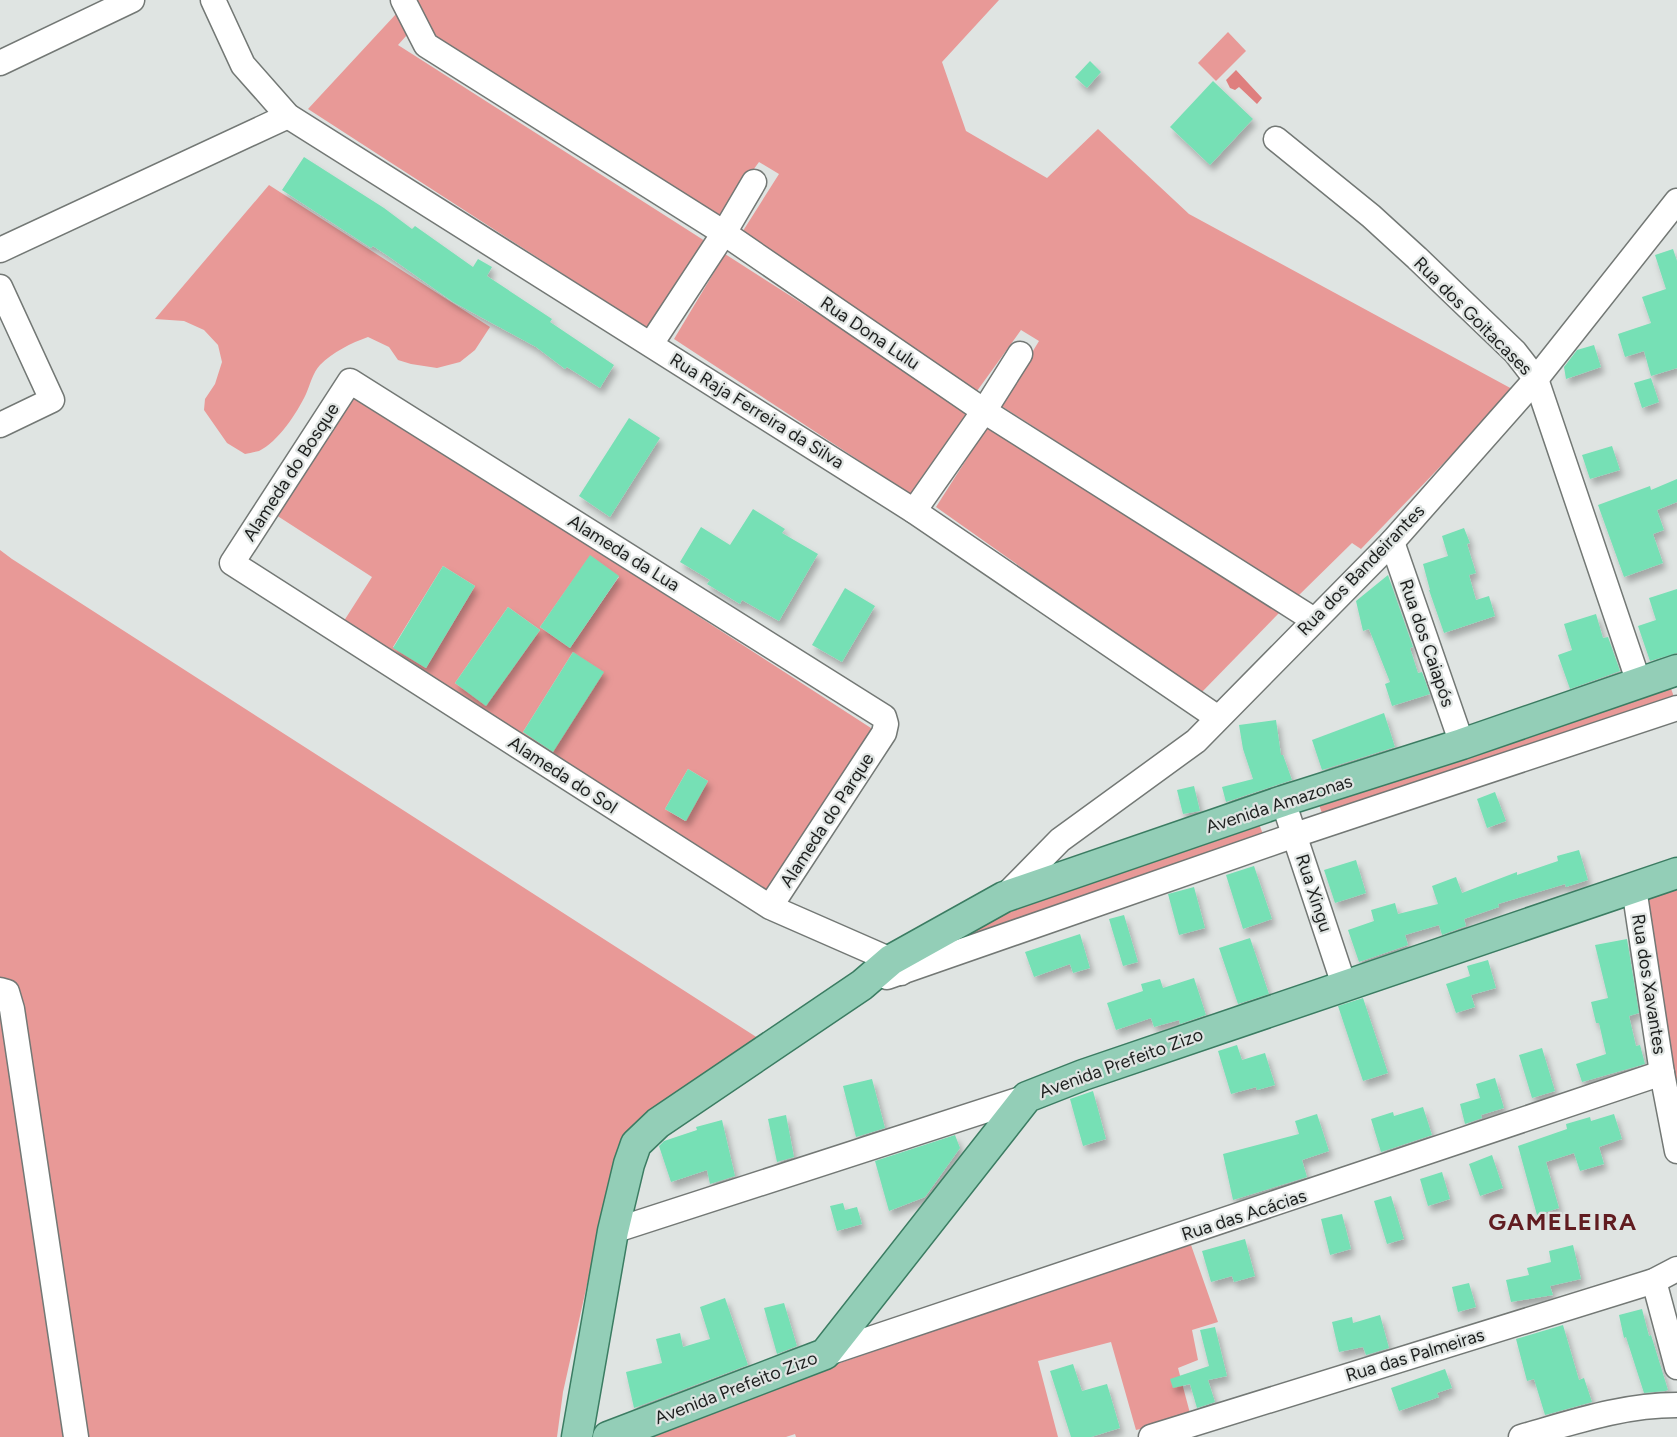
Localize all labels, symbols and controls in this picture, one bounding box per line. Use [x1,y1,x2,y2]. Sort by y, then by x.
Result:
street label: Rua dos Goitacases [1409,252,1537,380]
street label: Rua Dona Lulu [816,292,924,374]
street label: Rua Raja Ferreira da Silva [666,348,848,474]
street label: Alameda do Bosque [238,399,344,545]
street label: Rua dos Bandeirantes [1293,500,1429,640]
street label: Alameda da Lua [564,510,684,596]
street label: Rua dos Caiapós [1395,576,1459,710]
street label: Alameda do Sol [504,732,622,818]
street label: Alameda do Parque [775,749,879,891]
street label: Avenida Amazonas [1203,770,1355,838]
street label: Rua Xingu [1291,851,1337,935]
street label: Rua dos Xavantes [1627,912,1671,1056]
street label: Avenida Prefeito Zizo [1036,1023,1206,1103]
street label: Rua das Acácias [1179,1184,1309,1246]
district label: GAMELEIRA [1488,1207,1638,1236]
street label: Rua das Palmeiras [1343,1323,1487,1387]
street label: Avenida Prefeito Zizo [651,1347,821,1429]

